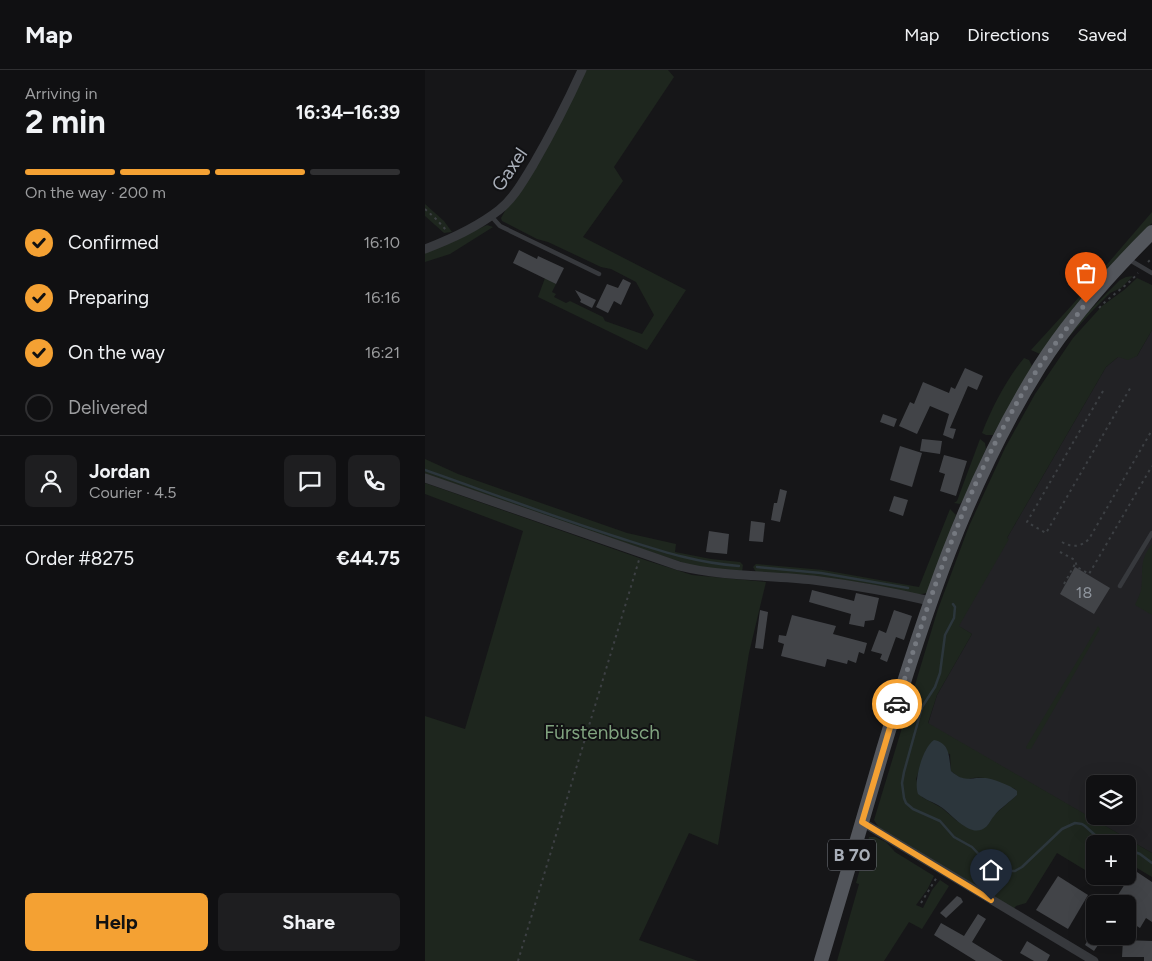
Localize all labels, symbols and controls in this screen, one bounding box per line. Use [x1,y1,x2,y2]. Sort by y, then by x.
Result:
text: Map [25,20,73,49]
text: Map [904,24,939,46]
text: Directions [967,24,1049,46]
text: Saved [1077,24,1127,46]
text: Arriving in [25,84,97,103]
text: 16:34–16:39 [296,101,400,124]
text: 2 min [25,103,106,141]
street label: Gaxel [487,143,532,195]
text: On the way · 200 m [25,183,166,202]
icon: check [25,229,53,257]
text: Confirmed [68,231,159,254]
text: 16:10 [363,233,400,252]
pin [1065,252,1107,303]
icon: bag [1072,259,1100,287]
icon: check [25,284,53,312]
text: Preparing [68,286,149,309]
text: 16:16 [365,288,400,307]
icon: check [25,339,53,367]
text: On the way [68,341,165,364]
text: 16:21 [365,343,400,362]
text: Delivered [68,396,148,419]
button: person [25,455,77,507]
button: chat [284,455,336,507]
button: phone [348,455,400,507]
text: Jordan [89,460,150,483]
text: Courier · 4.5 [89,483,176,502]
text: Order #8275 [25,547,134,570]
text: €44.75 [336,547,400,570]
house number: 18 [1076,583,1092,602]
courier [872,679,922,729]
icon: car [883,690,911,718]
park label: Fürstenbusch [544,721,660,744]
map controls [1086,775,1136,945]
button: layers [1086,775,1136,825]
button: + [1086,835,1136,885]
road number: B 70 [828,840,876,870]
pin [970,849,1012,900]
icon: home [977,856,1005,884]
button: Help [25,893,208,951]
button: Share [218,893,400,951]
button: − [1086,895,1136,945]

